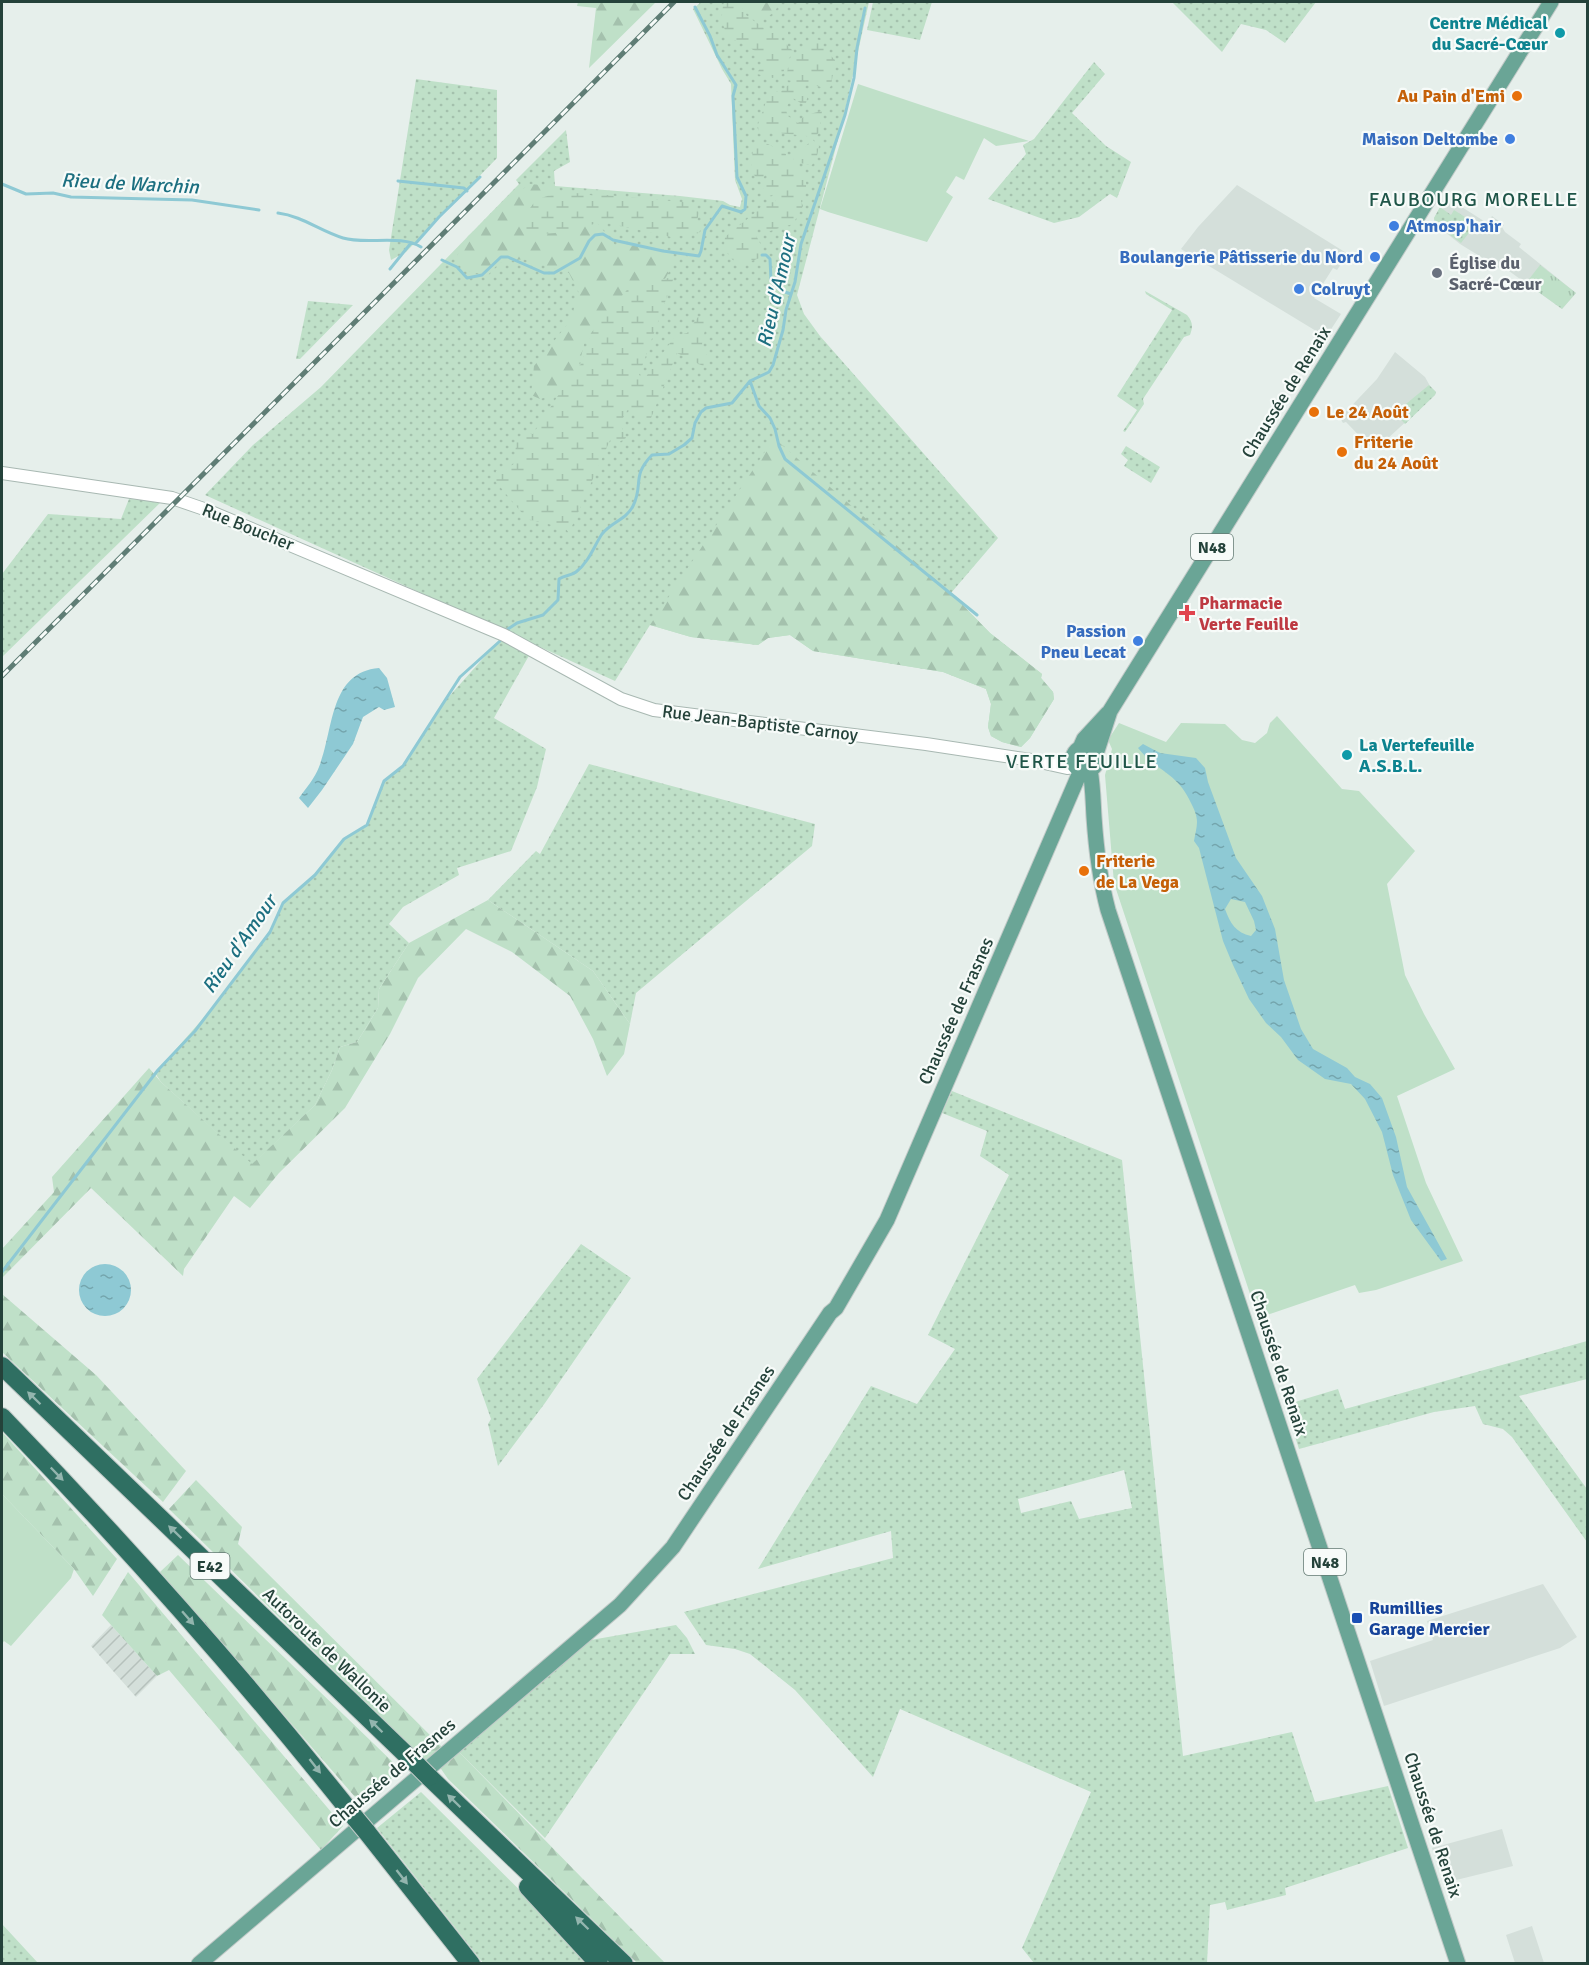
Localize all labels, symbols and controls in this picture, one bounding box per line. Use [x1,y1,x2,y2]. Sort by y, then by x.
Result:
place label: Centre Médical du Sacré-Cœur [1429,12,1549,55]
marker: Centre Médical du Sacré-Cœur [1553,26,1567,40]
place label: Au Pain d'Emi [1397,85,1505,107]
marker: Au Pain d'Emi [1510,89,1524,103]
place label: Maison Deltombe [1362,128,1498,150]
marker: Maison Deltombe [1503,132,1517,146]
water label: Rieu de Warchin [60,167,201,200]
district label: FAUBOURG MORELLE [1369,187,1579,212]
place label: Atmosp'hair [1406,215,1502,237]
marker: Atmosp'hair [1387,219,1401,233]
water label: Rieu d'Amour [751,230,802,350]
place label: Boulangerie Pâtisserie du Nord [1119,246,1363,268]
marker: Boulangerie Pâtisserie du Nord [1368,250,1382,264]
place label: Église du Sacré-Cœur [1449,252,1543,295]
marker: Église du Sacré-Cœur [1430,266,1444,280]
place label: Colruyt [1311,278,1370,300]
marker: Colruyt [1292,282,1306,296]
street label: Chaussée de Renaix [1237,321,1336,462]
place label: Le 24 Août [1326,401,1409,423]
marker: Le 24 Août [1307,405,1321,419]
place label: Friterie du 24 Août [1354,431,1438,474]
marker: Friterie du 24 Août [1335,445,1349,459]
street label: Rue Boucher [199,499,298,556]
road number: N48 [1191,534,1233,560]
place label: Pharmacie Verte Feuille [1199,592,1298,635]
marker: Pharmacie Verte Feuille [1180,606,1194,620]
place label: Passion Pneu Lecat [1040,620,1126,663]
marker: Passion Pneu Lecat [1131,634,1145,648]
street label: Rue Jean-Baptiste Carnoy [661,700,860,746]
place label: La Vertefeuille A.S.B.L. [1359,734,1474,777]
marker: La Vertefeuille A.S.B.L. [1340,748,1354,762]
district label: VERTE FEUILLE [1006,749,1158,774]
place label: Friterie de La Vega [1096,850,1179,893]
marker: Friterie de La Vega [1077,864,1091,878]
water label: Rieu d'Amour [196,888,284,998]
street label: Chaussée de Frasnes [914,934,998,1088]
street label: Chaussée de Renaix [1245,1288,1313,1439]
street label: Chaussée de Frasnes [672,1361,780,1505]
one-way arrow [28,1391,42,1405]
one-way arrow [49,1467,63,1481]
one-way arrow [169,1526,183,1540]
road number: N48 [1304,1549,1346,1575]
road number: E42 [190,1553,230,1579]
street label: Autoroute de Wallonie [258,1583,396,1717]
place label: Rumillies Garage Mercier [1369,1597,1491,1640]
one-way arrow [181,1610,194,1625]
marker: Rumillies Garage Mercier [1350,1611,1364,1625]
street label: Chaussée de Frasnes [324,1713,460,1833]
one-way arrow [369,1720,384,1733]
street label: Chaussée de Renaix [1399,1750,1467,1901]
one-way arrow [308,1759,320,1774]
one-way arrow [448,1794,462,1808]
one-way arrow [396,1869,408,1884]
one-way arrow [575,1916,590,1930]

